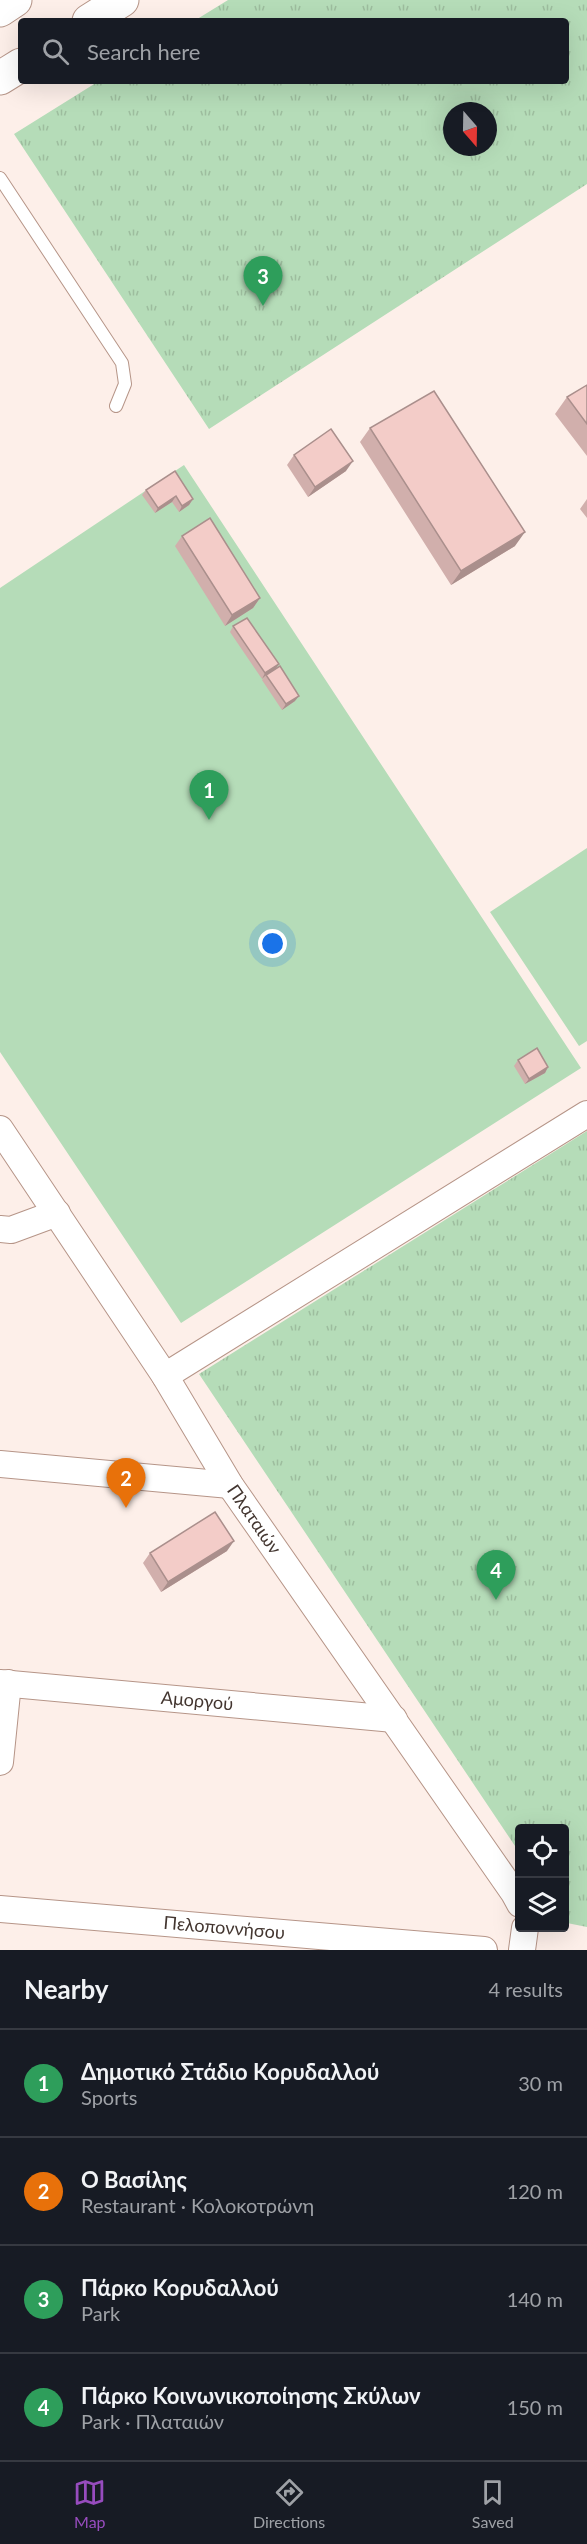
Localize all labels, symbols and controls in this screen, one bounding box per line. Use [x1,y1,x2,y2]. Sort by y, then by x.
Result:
search box [18,18,569,84]
icon: search [39,35,72,68]
text: Search here [87,38,200,65]
north arrow [443,102,497,156]
pin: 3 [244,256,282,306]
pin: 1 [190,770,228,820]
your location [258,929,287,958]
pin: 2 [106,1458,146,1508]
street label: Πλαταιών [223,1480,287,1558]
pin: 4 [476,1550,516,1600]
street label: Αμοργού [160,1686,234,1714]
map controls [515,1824,569,1932]
button: locate [515,1824,569,1878]
button: layers [515,1878,569,1932]
street label: Πελοποννήσου [163,1911,286,1943]
text: Nearby [24,1973,109,2005]
text: 4 results [488,1977,563,2001]
text: Δημοτικό Στάδιο Κορυδαλλού [81,2058,379,2085]
text: 1 [38,2071,49,2095]
text: 30 m [518,2071,563,2095]
text: Sports [81,2085,137,2109]
text: Ο Βασίλης [81,2166,187,2193]
text: 2 [38,2179,49,2203]
text: 120 m [507,2179,563,2203]
text: Restaurant · Κολοκοτρώνη [81,2193,314,2217]
text: Πάρκο Κορυδαλλού [81,2274,279,2301]
text: 3 [38,2287,49,2311]
text: 140 m [507,2287,563,2311]
text: Park [81,2301,120,2325]
text: Πάρκο Κοινωνικοποίησης Σκύλων [81,2382,421,2409]
text: 4 [38,2395,49,2419]
text: 150 m [507,2395,563,2419]
text: Park · Πλαταιών [81,2409,224,2433]
tab: Map [73,2476,106,2531]
tab: Directions [253,2476,325,2531]
tab: Saved [472,2476,514,2531]

